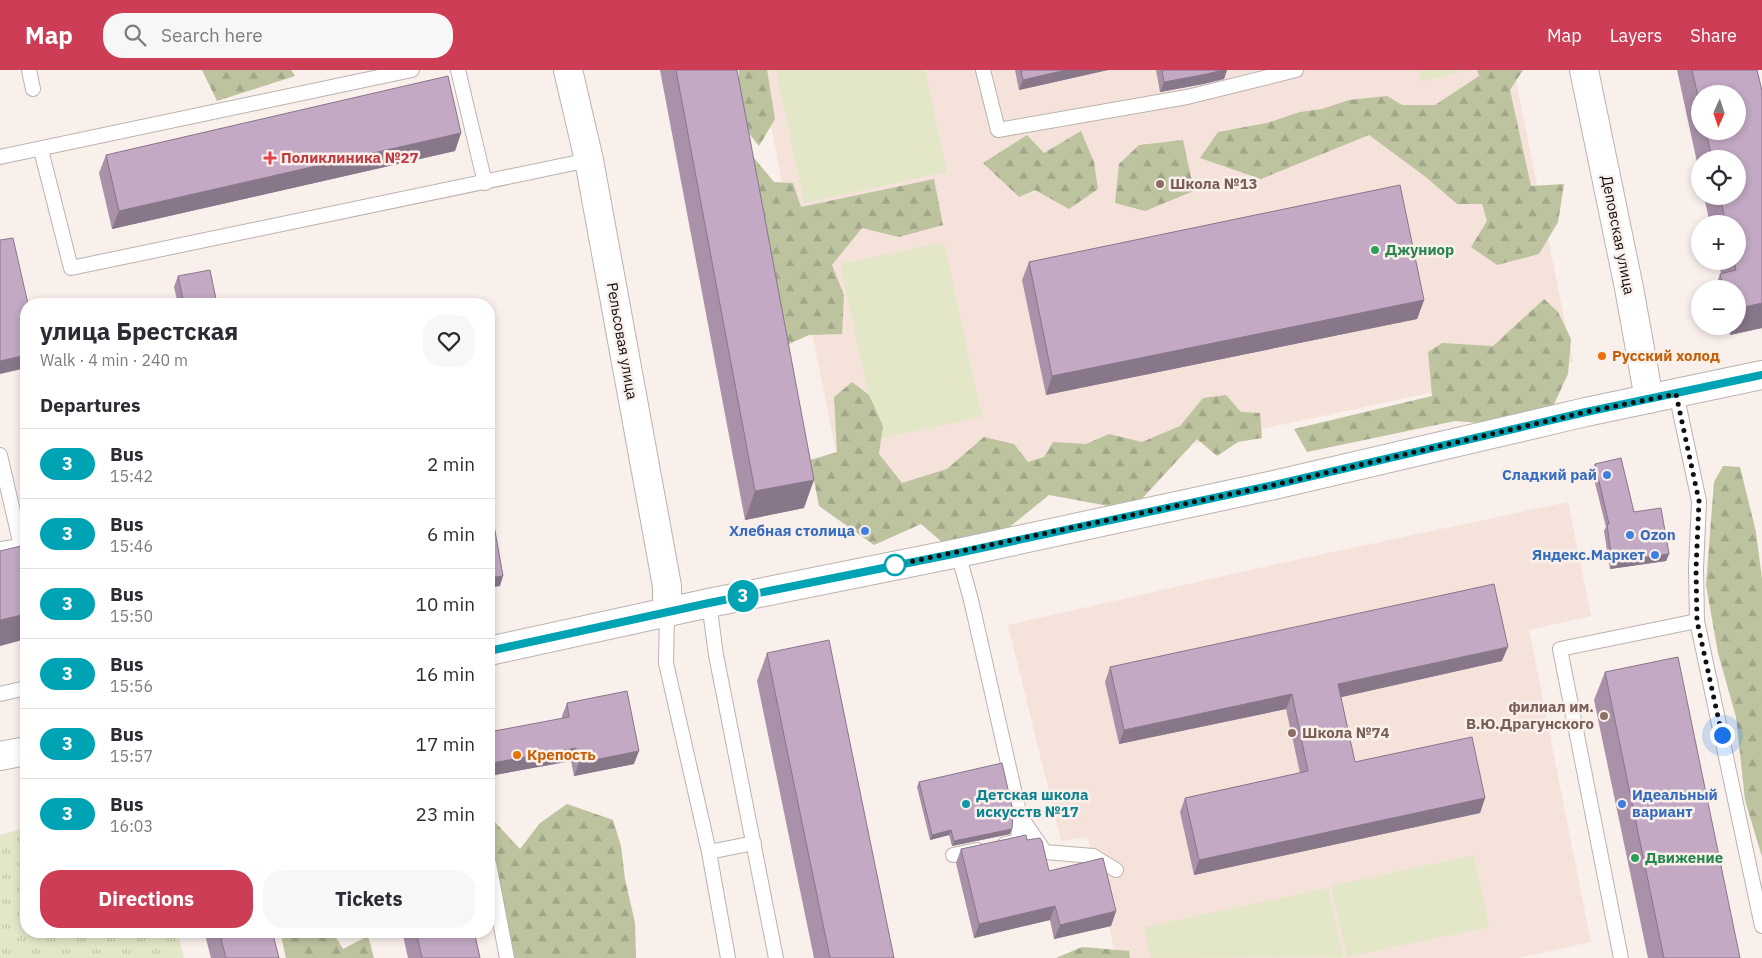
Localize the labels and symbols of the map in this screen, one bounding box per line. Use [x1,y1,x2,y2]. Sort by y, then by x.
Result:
north arrow [1691,85,1746,140]
place label: Поликлиника №27 [281,148,419,167]
marker: Поликлиника №27 [263,151,277,165]
place label: Школа №13 [1170,174,1258,193]
street label: Деповская улица [1598,174,1639,296]
marker: Школа №13 [1154,178,1166,190]
place label: Джуниор [1385,240,1454,259]
marker: Джуниор [1369,244,1381,256]
street label: Рельсовая улица [603,281,642,401]
place label: Русский холод [1612,346,1720,365]
marker: Русский холод [1596,350,1608,362]
place label: Сладкий рай [1502,465,1597,484]
marker: Сладкий рай [1601,469,1613,481]
place label: Хлебная столица [729,521,855,540]
marker: Хлебная столица [859,525,871,537]
place label: Ozon [1640,525,1676,544]
marker: Ozon [1624,529,1636,541]
place label: Яндекс.Маркет [1532,545,1646,564]
marker: Яндекс.Маркет [1649,549,1661,561]
unlabelled marker [884,554,906,576]
line badge: 3 [727,580,759,612]
place label: филиал им. В.Ю.Драгунского [1466,697,1594,733]
marker: филиал им. В.Ю.Драгунского [1598,710,1610,722]
place label: Школа №74 [1302,723,1390,742]
your location [1710,723,1735,748]
marker: Школа №74 [1286,727,1298,739]
place label: Крепость [527,745,596,764]
marker: Крепость [511,749,523,761]
place label: Детская школа искусств №17 [976,785,1089,821]
place label: Идеальный вариант [1632,785,1718,821]
marker: Детская школа искусств №17 [960,798,972,810]
marker: Идеальный вариант [1616,798,1628,810]
place label: Движение [1645,848,1723,867]
marker: Движение [1629,852,1641,864]

